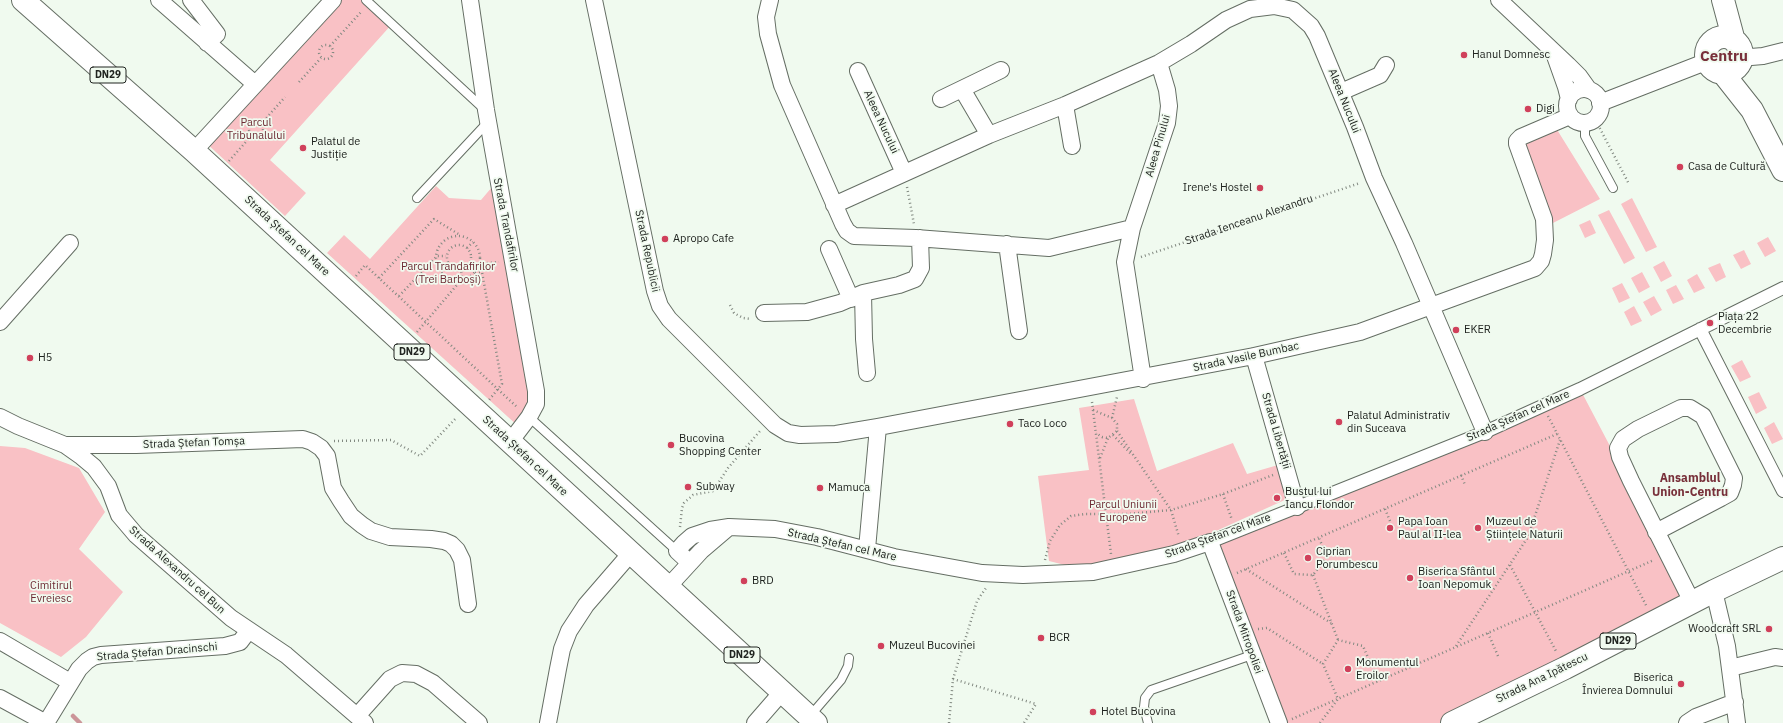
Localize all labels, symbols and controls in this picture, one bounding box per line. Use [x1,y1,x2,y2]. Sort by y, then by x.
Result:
place label: Hanul Domnesc [1472,48,1550,62]
district label: Centru [1700,48,1748,66]
marker: Hanul Domnesc [1459,50,1469,60]
road number: DN29 [90,67,126,83]
street label: Aleea Nucului [1325,67,1363,135]
street label: Aleea Nucului [861,88,901,156]
place label: Digi [1536,102,1555,116]
marker: Digi [1523,104,1533,114]
street label: Aleea Pinului [1143,113,1173,179]
park label: Parcul Tribunalului [227,116,285,142]
place label: Palatul de Justiție [311,135,360,161]
marker: Palatul de Justiție [298,143,308,153]
place label: Casa de Cultură [1688,160,1766,174]
marker: Casa de Cultură [1675,162,1685,172]
street label: Strada Trandafirilor [490,177,522,273]
place label: Irene's Hostel [1183,181,1252,195]
marker: Irene's Hostel [1255,183,1265,193]
street label: Strada Ienceanu Alexandru [1183,192,1315,248]
street label: Strada Ștefan cel Mare [242,193,332,279]
street label: Strada Republicii [632,209,662,293]
place label: Apropo Cafe [673,232,734,246]
marker: Apropo Cafe [660,234,670,244]
park label: Parcul Trandafirilor (Trei Barboși) [401,260,495,286]
place label: Piața 22 Decembrie [1718,310,1772,336]
marker: Piața 22 Decembrie [1705,318,1715,328]
place label: EKER [1464,323,1491,337]
marker: EKER [1451,325,1461,335]
street label: Strada Vasile Bumbac [1192,339,1300,375]
road number: DN29 [394,344,430,360]
place label: H5 [38,351,52,365]
marker: H5 [25,353,35,363]
street label: Strada Ștefan cel Mare [1464,387,1572,445]
street label: Strada Libertății [1259,391,1293,471]
place label: Palatul Administrativ din Suceava [1347,409,1450,435]
street label: Strada Ștefan cel Mare [480,413,570,499]
place label: Taco Loco [1018,417,1067,431]
marker: Palatul Administrativ din Suceava [1334,417,1344,427]
marker: Taco Loco [1005,419,1015,429]
place label: Bucovina Shopping Center [679,432,761,458]
street label: Strada Ștefan Tomșa [143,435,245,451]
marker: Bucovina Shopping Center [666,440,676,450]
district label: Ansamblul Union-Centru [1652,472,1728,500]
place label: Subway [696,480,735,494]
place label: Mamuca [828,481,870,495]
marker: Subway [683,482,693,492]
marker: Mamuca [815,483,825,493]
place label: Bustul lui Iancu Flondor [1285,485,1354,511]
marker: Bustul lui Iancu Flondor [1272,493,1282,503]
park label: Parcul Uniunii Europene [1089,498,1157,524]
street label: Strada Ștefan cel Mare [1163,511,1273,561]
place label: Papa Ioan Paul al II-lea [1398,515,1461,541]
place label: Muzeul de Științele Naturii [1486,515,1563,541]
street label: Strada Alexandru cel Bun [126,523,228,617]
marker: Papa Ioan Paul al II-lea [1385,523,1395,533]
marker: Muzeul de Științele Naturii [1473,523,1483,533]
street label: Strada Ștefan cel Mare [786,526,898,564]
place label: Ciprian Porumbescu [1316,545,1378,571]
marker: Ciprian Porumbescu [1303,553,1313,563]
place label: Biserica Sfântul Ioan Nepomuk [1418,565,1495,591]
marker: Biserica Sfântul Ioan Nepomuk [1405,573,1415,583]
place label: BRD [752,574,774,588]
marker: BRD [739,576,749,586]
park label: Cimitirul Evreiesc [30,579,72,605]
street label: Strada Mitropoliei [1223,589,1265,675]
place label: Woodcraft SRL [1688,622,1761,636]
marker: Woodcraft SRL [1764,624,1774,634]
place label: BCR [1049,631,1070,645]
marker: BCR [1036,633,1046,643]
road number: DN29 [1600,633,1636,649]
place label: Muzeul Bucovinei [889,639,975,653]
street label: Strada Ștefan Dracinschi [96,640,218,664]
marker: Muzeul Bucovinei [876,641,886,651]
road number: DN29 [724,647,760,663]
street label: Strada Ana Ipătescu [1494,650,1590,706]
place label: Monumentul Eroilor [1356,656,1419,682]
marker: Monumentul Eroilor [1343,664,1353,674]
place label: Biserica Învierea Domnului [1582,671,1673,697]
marker: Biserica Învierea Domnului [1676,679,1686,689]
place label: Hotel Bucovina [1101,705,1176,719]
marker: Hotel Bucovina [1088,707,1098,717]

